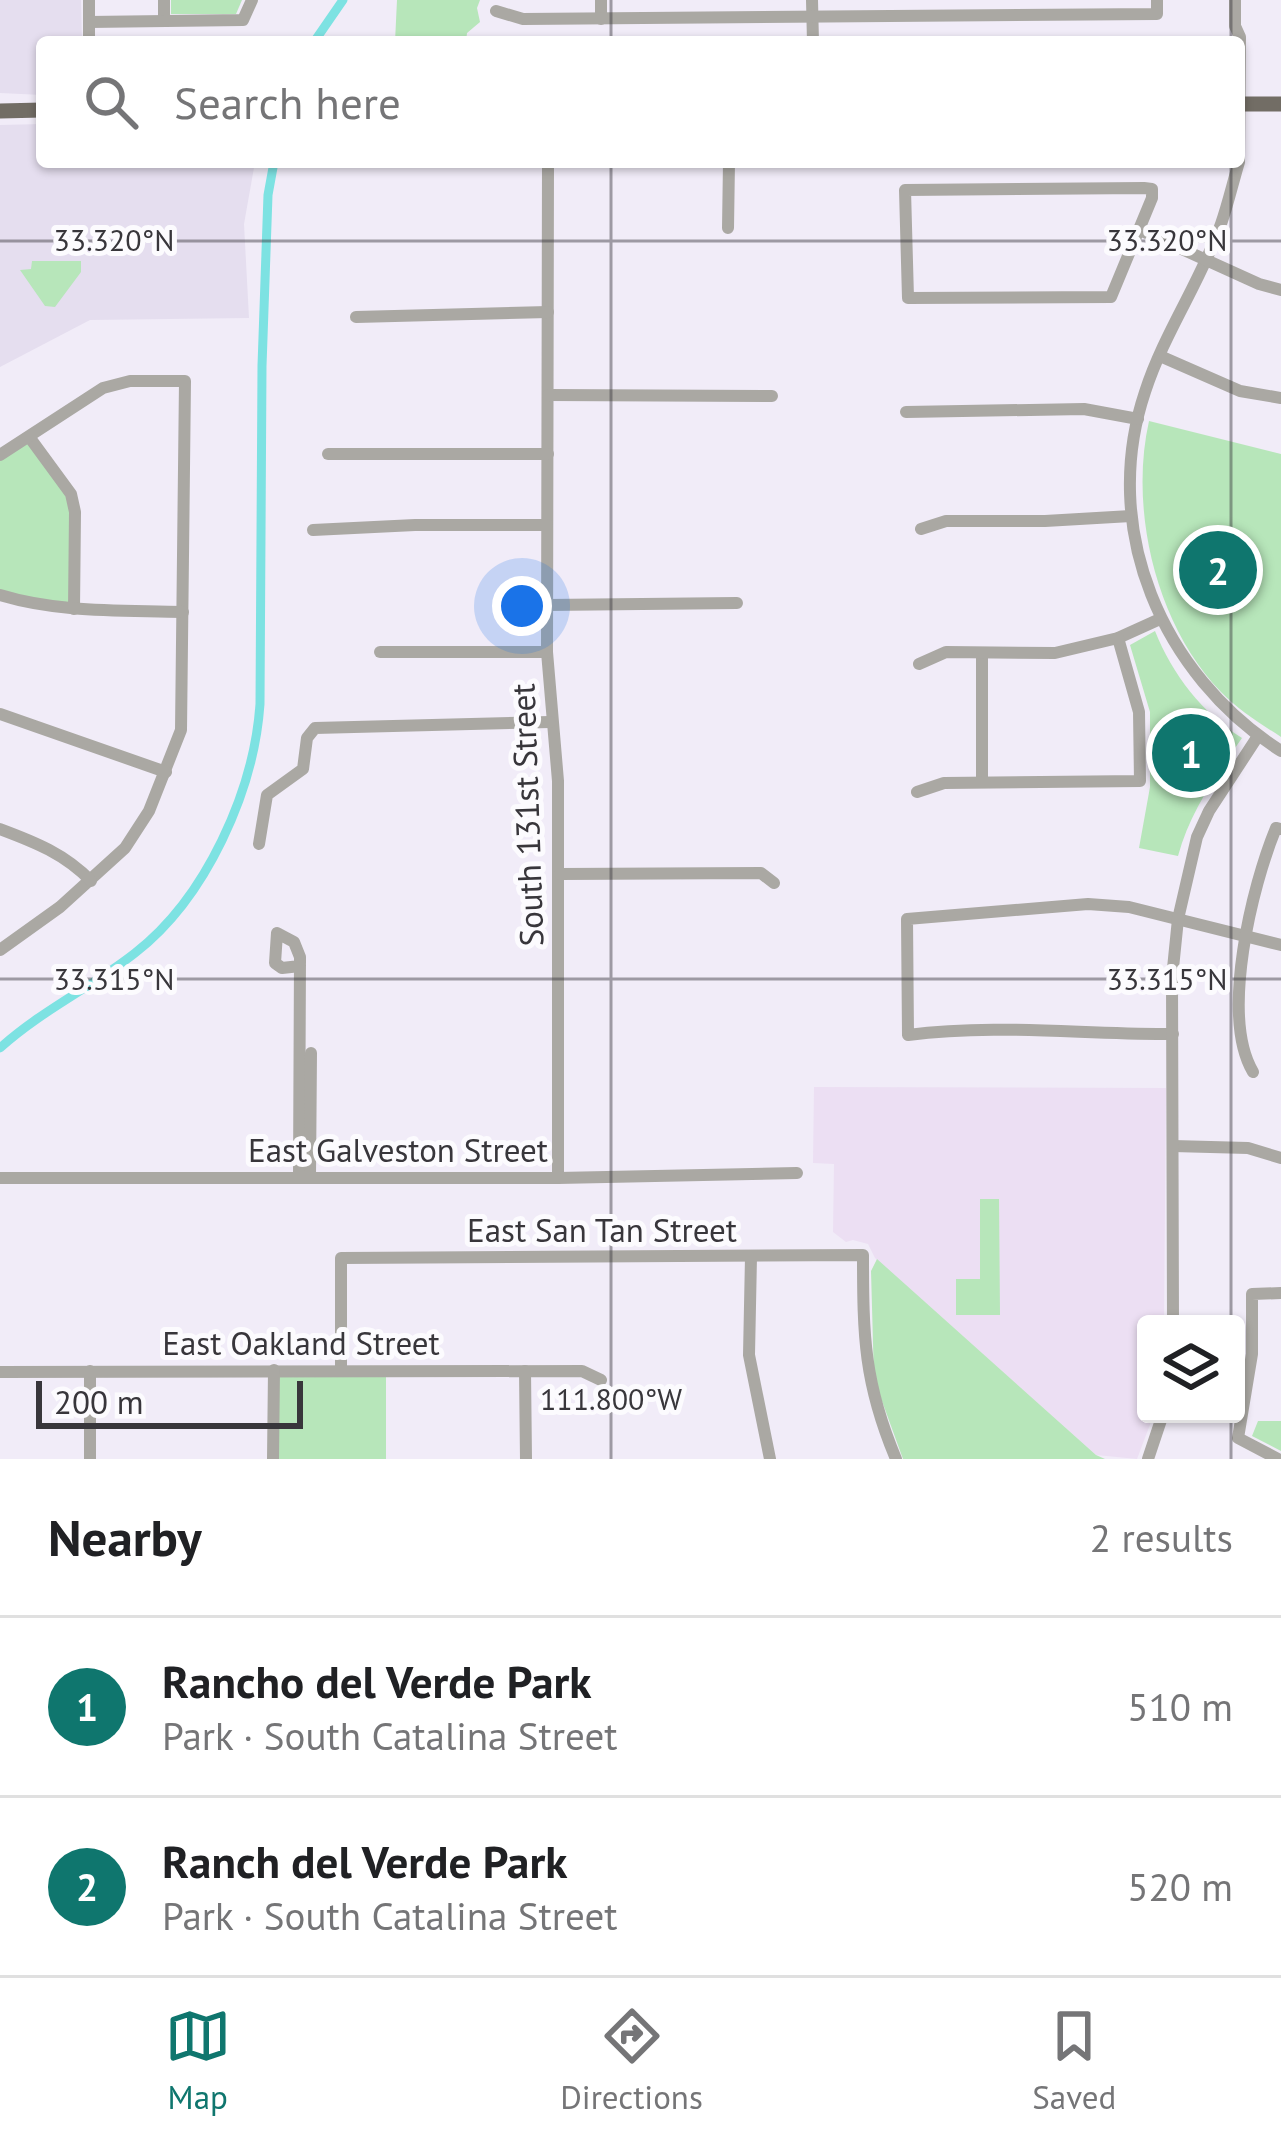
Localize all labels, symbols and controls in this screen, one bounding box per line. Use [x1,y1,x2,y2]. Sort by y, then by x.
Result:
search box [36,36,1245,168]
icon: search [78,69,144,135]
text: Search here [174,73,401,131]
text: 33.320°N [53,220,175,259]
text: 33.320°N [1106,220,1228,259]
pin: 2 [1179,525,1257,615]
your location [492,576,552,636]
street label: South 131st Street [500,683,553,947]
pin: 1 [1152,708,1230,798]
text: 33.315°N [53,959,175,998]
text: 33.315°N [1106,959,1228,998]
street label: East Galveston Street [248,1128,548,1171]
street label: East San Tan Street [467,1208,737,1251]
map controls [1137,1315,1245,1423]
button: layers [1137,1315,1245,1423]
street label: East Oakland Street [162,1321,440,1364]
scale bar [36,1375,303,1428]
text: 111.800°W [540,1379,682,1418]
text: 200 m [54,1380,144,1423]
text: Nearby [48,1504,202,1570]
text: 2 results [1090,1512,1233,1563]
text: Rancho del Verde Park [162,1652,591,1710]
text: 1 [76,1681,98,1732]
text: 510 m [1127,1681,1233,1732]
text: Park · South Catalina Street [162,1710,617,1761]
text: Ranch del Verde Park [162,1832,567,1890]
text: 2 [76,1861,98,1912]
text: 520 m [1127,1861,1233,1912]
text: Park · South Catalina Street [162,1890,617,1941]
tab: Map [165,2003,231,2118]
tab: Directions [560,2003,703,2118]
tab: Saved [1032,2003,1116,2118]

